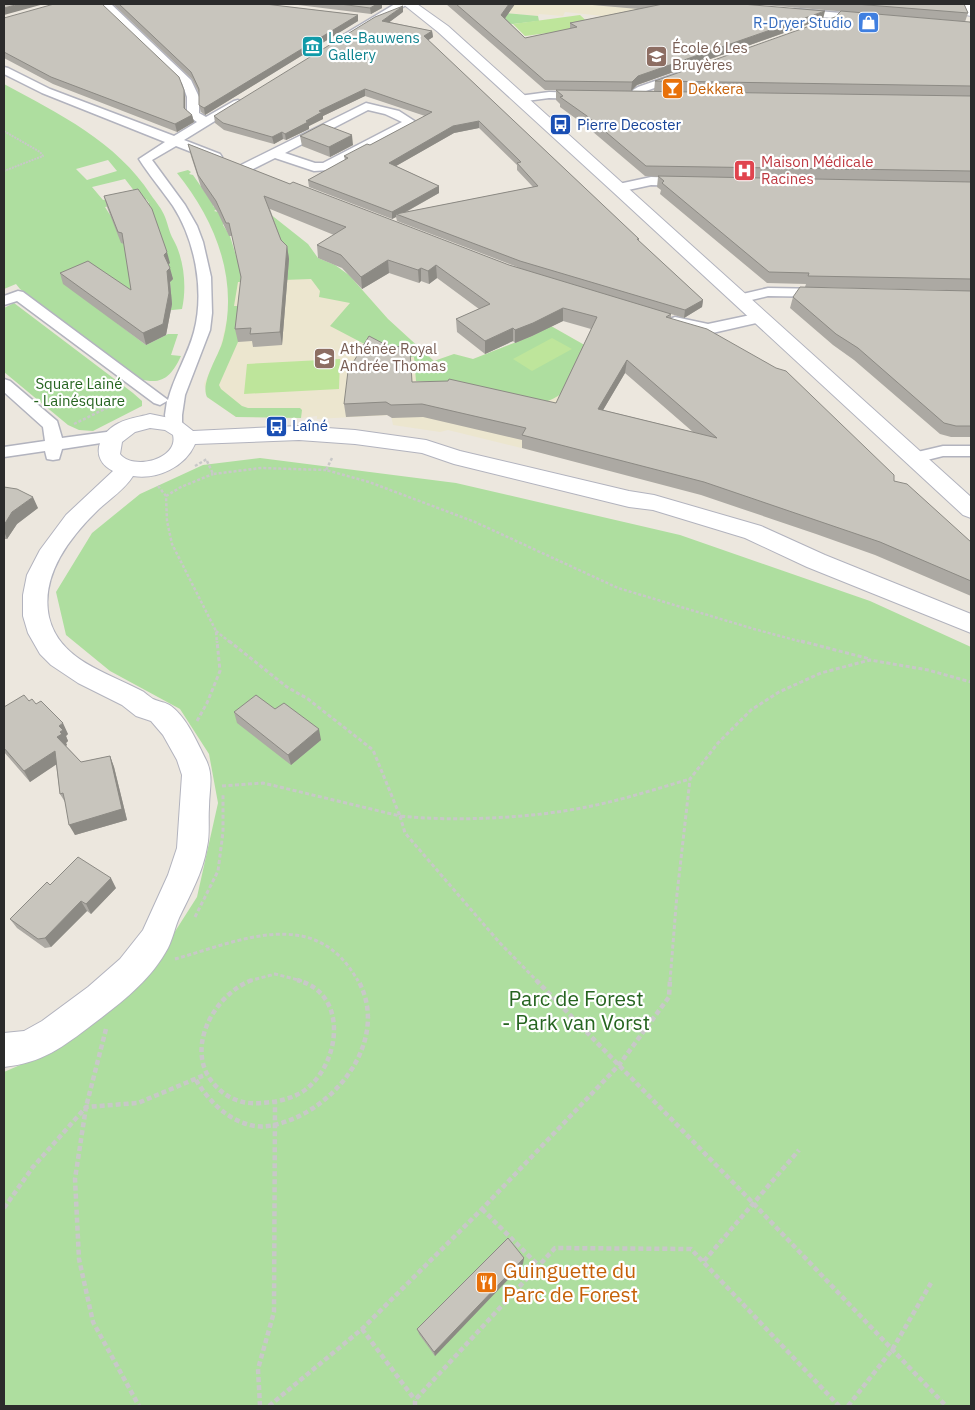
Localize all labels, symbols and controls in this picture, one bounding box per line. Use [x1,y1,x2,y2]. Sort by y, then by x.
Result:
shop icon: R-Dryer Studio [856,11,880,35]
place label: R-Dryer Studio [753,13,852,32]
place label: Lee-Bauwens Gallery [328,28,420,64]
museum icon: Lee-Bauwens Gallery [300,35,324,59]
place label: École 6 Les Bruyères [672,38,748,74]
school or university icon: École 6 Les Bruyères [644,45,668,69]
bar icon: Dekkera [660,77,684,101]
place label: Dekkera [688,79,744,98]
bus stop icon: Pierre Decoster [549,113,573,137]
place label: Pierre Decoster [577,115,682,134]
place label: Maison Médicale Racines [761,152,873,188]
hospital icon: Maison Médicale Racines [733,159,757,183]
place label: Athénée Royal Andrée Thomas [340,339,446,375]
school or university icon: Athénée Royal Andrée Thomas [312,346,336,370]
park label: Square Lainé - Lainésquare [33,374,125,410]
bus stop icon: Laîné [264,414,288,438]
place label: Laîné [292,416,328,435]
park label: Parc de Forest - Park van Vorst [502,984,650,1036]
place label: Guinguette du Parc de Forest [503,1256,638,1308]
restaurant icon: Guinguette du Parc de Forest [475,1271,499,1295]

